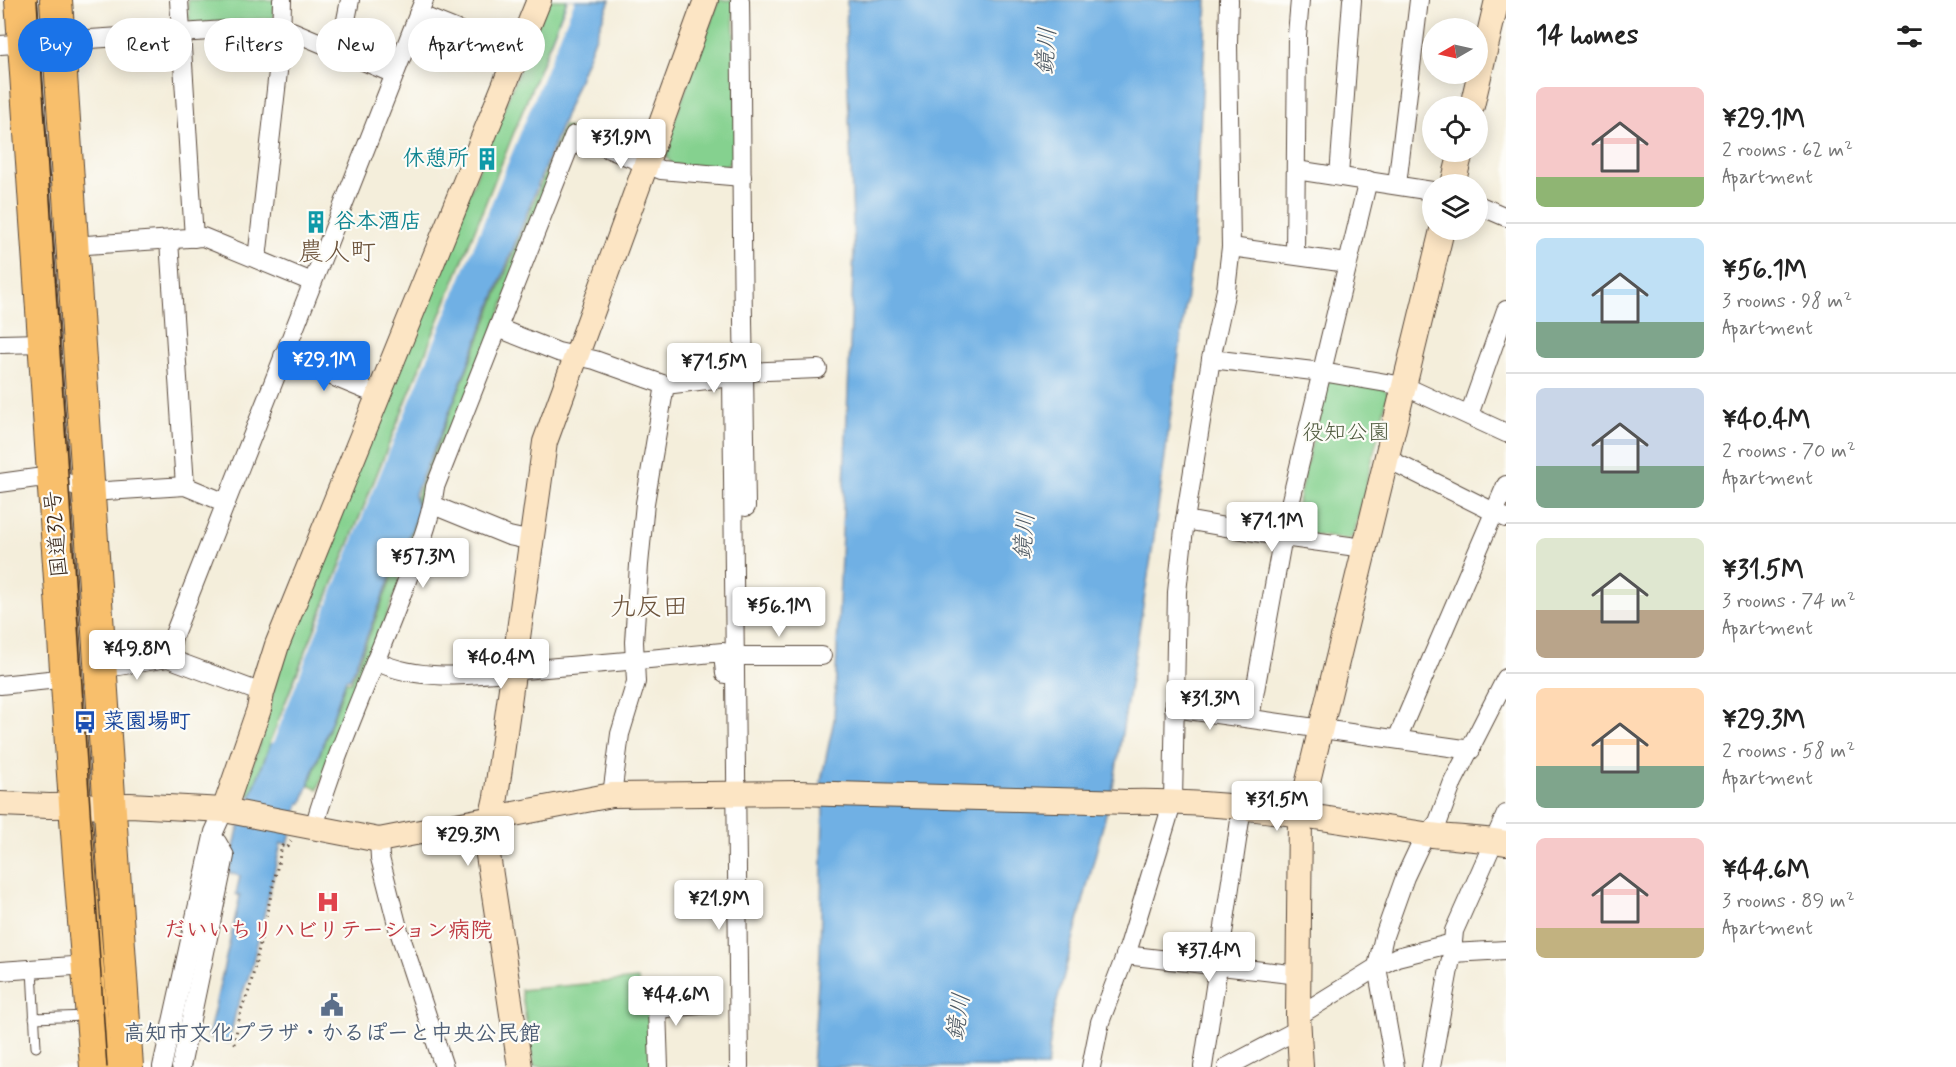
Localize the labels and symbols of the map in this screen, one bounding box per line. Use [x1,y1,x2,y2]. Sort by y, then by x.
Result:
north arrow [1422,18,1488,84]
water label: 鏡川 [1030,26,1064,76]
pin: ¥31.9M [572,119,670,170]
place label: 休憩所 [403,145,469,173]
building icon: 休憩所 [474,146,500,172]
place label: 谷本酒店 [334,208,422,236]
building icon: 谷本酒店 [303,209,329,235]
district label: 農人町 [298,236,376,270]
pin: ¥29.1M [275,341,373,392]
pin: ¥71.5M [665,343,763,394]
park label: 役知公園 [1302,419,1390,447]
street label: 国道32号 [39,489,75,579]
pin: ¥71.1M [1223,502,1321,553]
water label: 鏡川 [1007,511,1043,561]
pin: ¥57.3M [374,538,472,589]
pin: ¥56.1M [730,587,828,638]
district label: 九反田 [610,591,688,625]
pin: ¥49.8M [88,630,186,681]
pin: ¥40.4M [452,639,550,690]
pin: ¥31.3M [1161,680,1259,731]
place label: 菜園場町 [103,708,191,736]
bus stop icon: 菜園場町 [72,709,98,735]
pin: ¥31.5M [1228,781,1326,832]
pin: ¥29.3M [419,816,517,867]
pin: ¥21.9M [670,880,768,931]
hospital icon: だいいちリハビリテーション病院 [315,889,341,915]
place label: だいいちリハビリテーション病院 [164,917,492,945]
pin: ¥37.4M [1160,932,1258,983]
pin: ¥44.6M [627,976,725,1027]
water label: 鏡川 [940,991,978,1043]
public building icon: 高知市文化プラザ・かるぽーと中央公民館 [319,992,345,1018]
place label: 高知市文化プラザ・かるぽーと中央公民館 [123,1020,541,1048]

